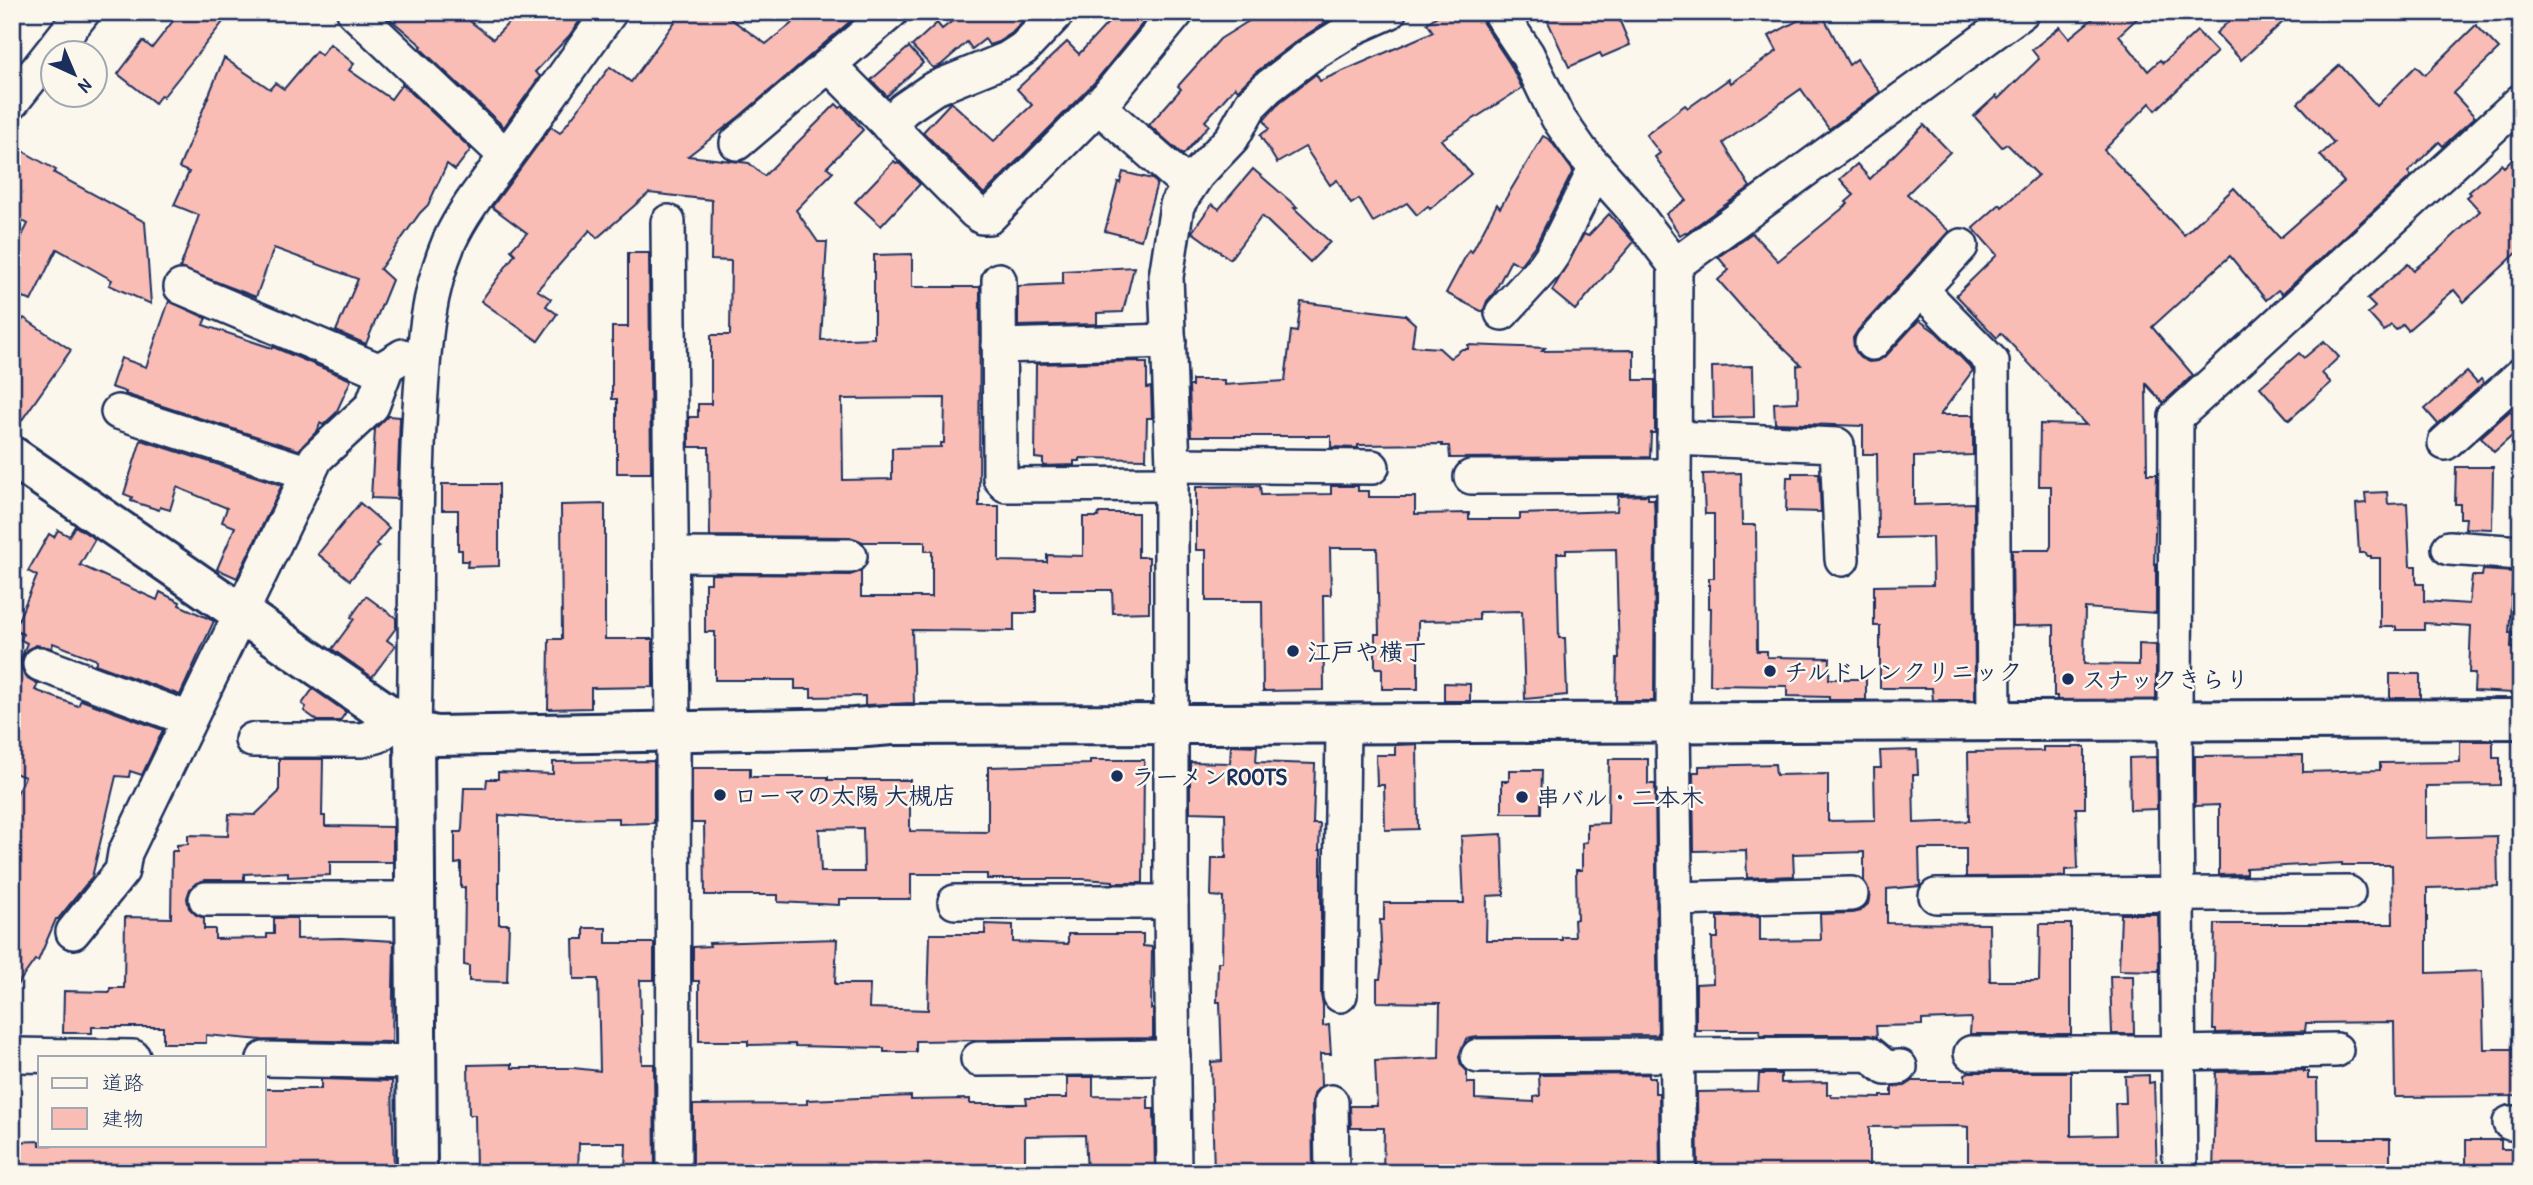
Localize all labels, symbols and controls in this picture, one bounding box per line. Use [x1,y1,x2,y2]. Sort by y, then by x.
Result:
north arrow [38,38,108,108]
text: N [73,73,98,99]
place label: 江戸や横丁 [1307,635,1427,667]
marker: 江戸や横丁 [1285,643,1301,659]
place label: チルドレンクリニック [1784,655,2023,687]
marker: チルドレンクリニック [1762,663,1778,679]
place label: スナックきらり [2082,663,2250,695]
marker: スナックきらり [2060,671,2076,687]
place label: ラーメンROOTS [1131,760,1287,792]
marker: ラーメンROOTS [1109,768,1125,784]
place label: ローマの太陽 大槻店 [734,779,956,811]
place label: 串バル・二本木 [1536,781,1704,813]
marker: ローマの太陽 大槻店 [712,787,728,803]
marker: 串バル・二本木 [1514,789,1530,805]
legend [38,1056,266,1146]
text: 道路 [102,1068,144,1097]
text: 建物 [102,1104,144,1133]

